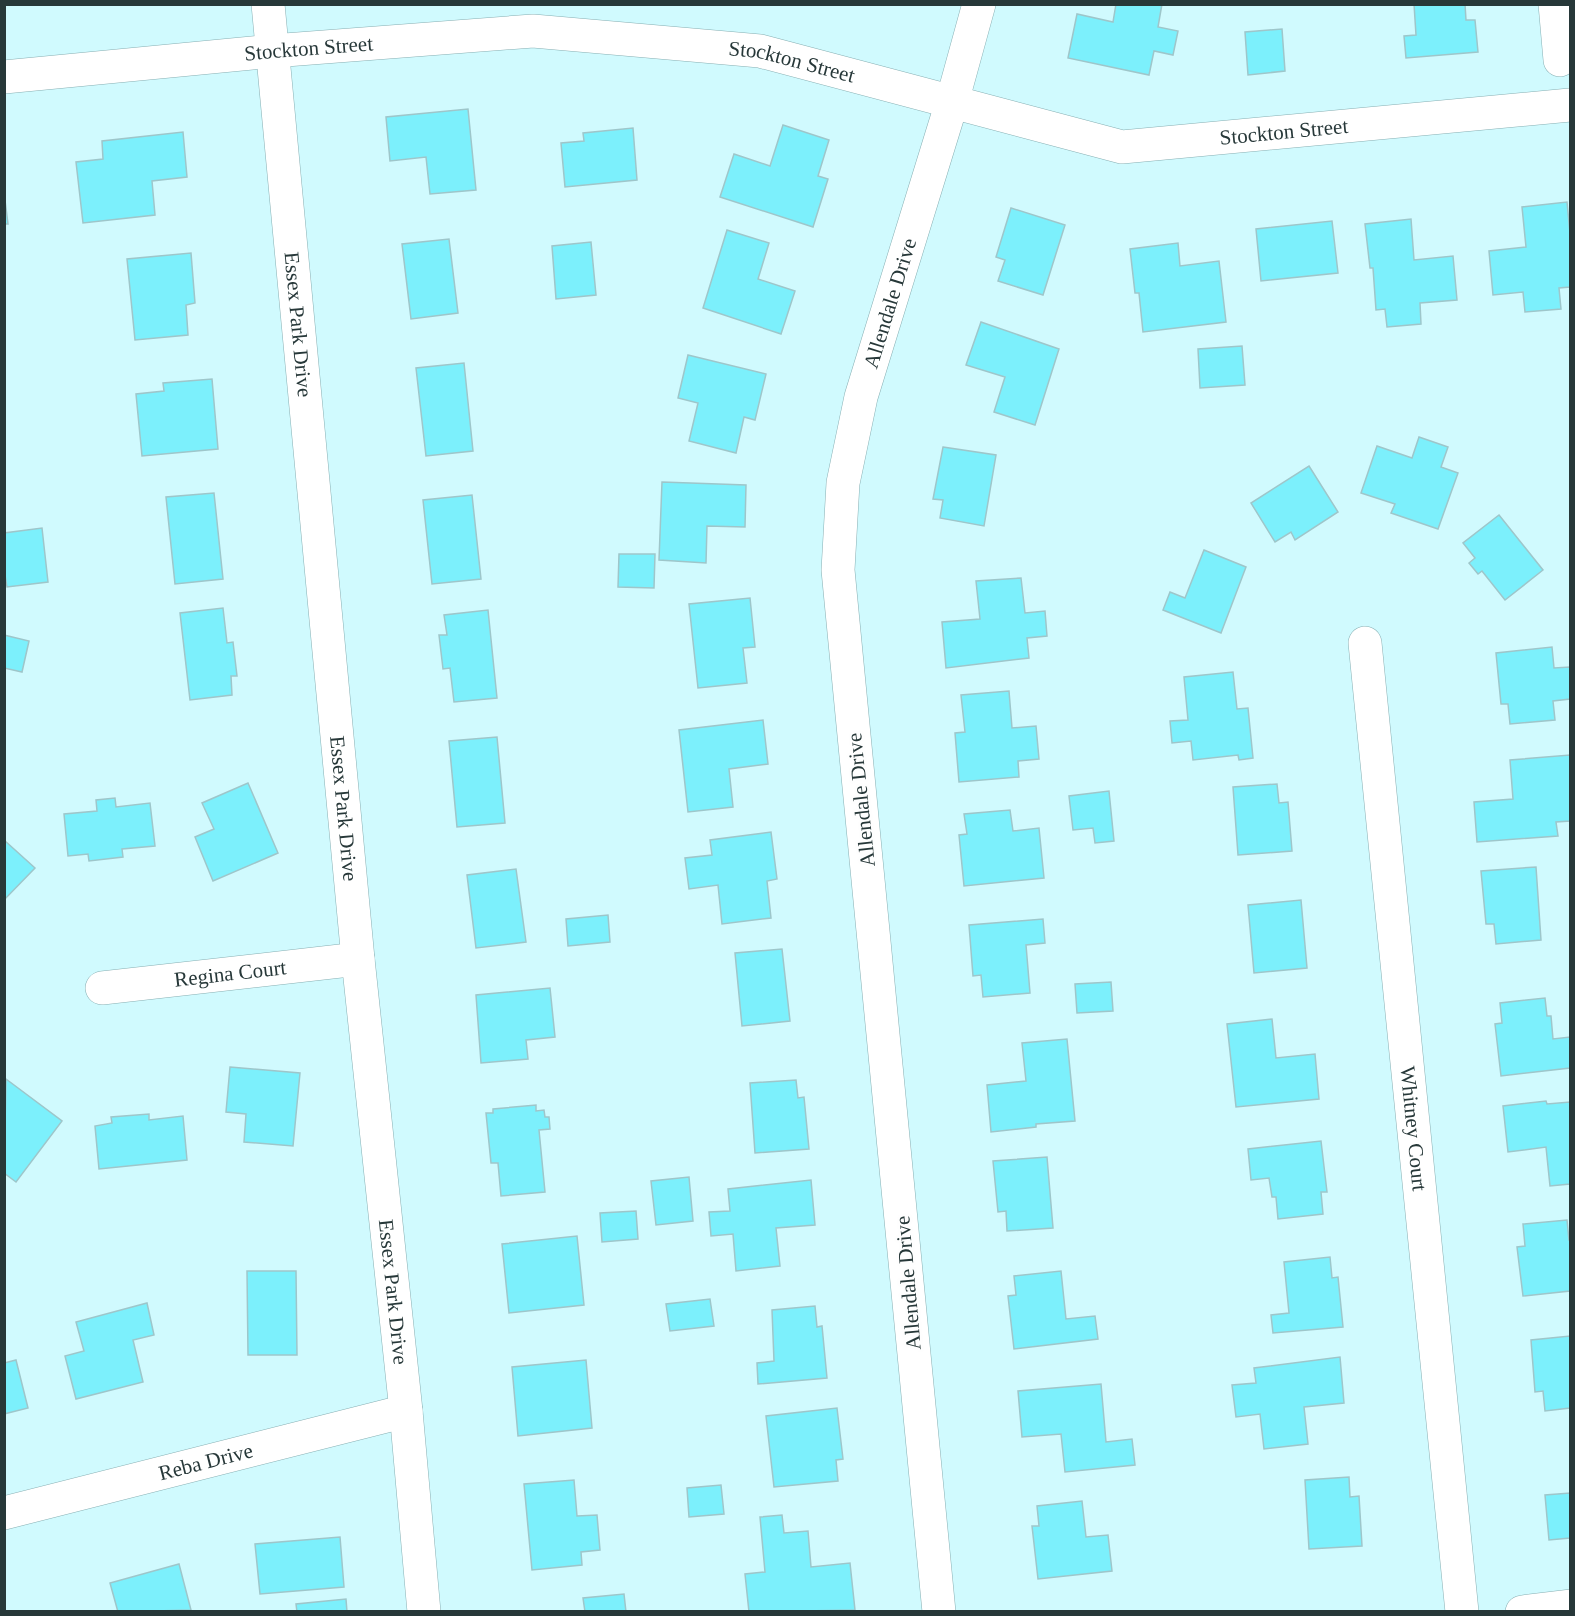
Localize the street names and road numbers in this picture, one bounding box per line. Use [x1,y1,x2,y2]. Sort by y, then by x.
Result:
street label: Stockton Street [243,31,374,66]
street label: Stockton Street [728,36,858,88]
street label: Stockton Street [1219,114,1349,150]
street label: Allendale Drive [859,235,921,371]
street label: Essex Park Drive [279,251,317,398]
street label: Allendale Drive [842,732,880,868]
street label: Essex Park Drive [325,735,363,882]
street label: Regina Court [173,955,288,992]
street label: Whitney Court [1395,1065,1432,1192]
street label: Allendale Drive [890,1215,926,1351]
street label: Essex Park Drive [374,1218,413,1366]
street label: Reba Drive [156,1438,255,1485]

